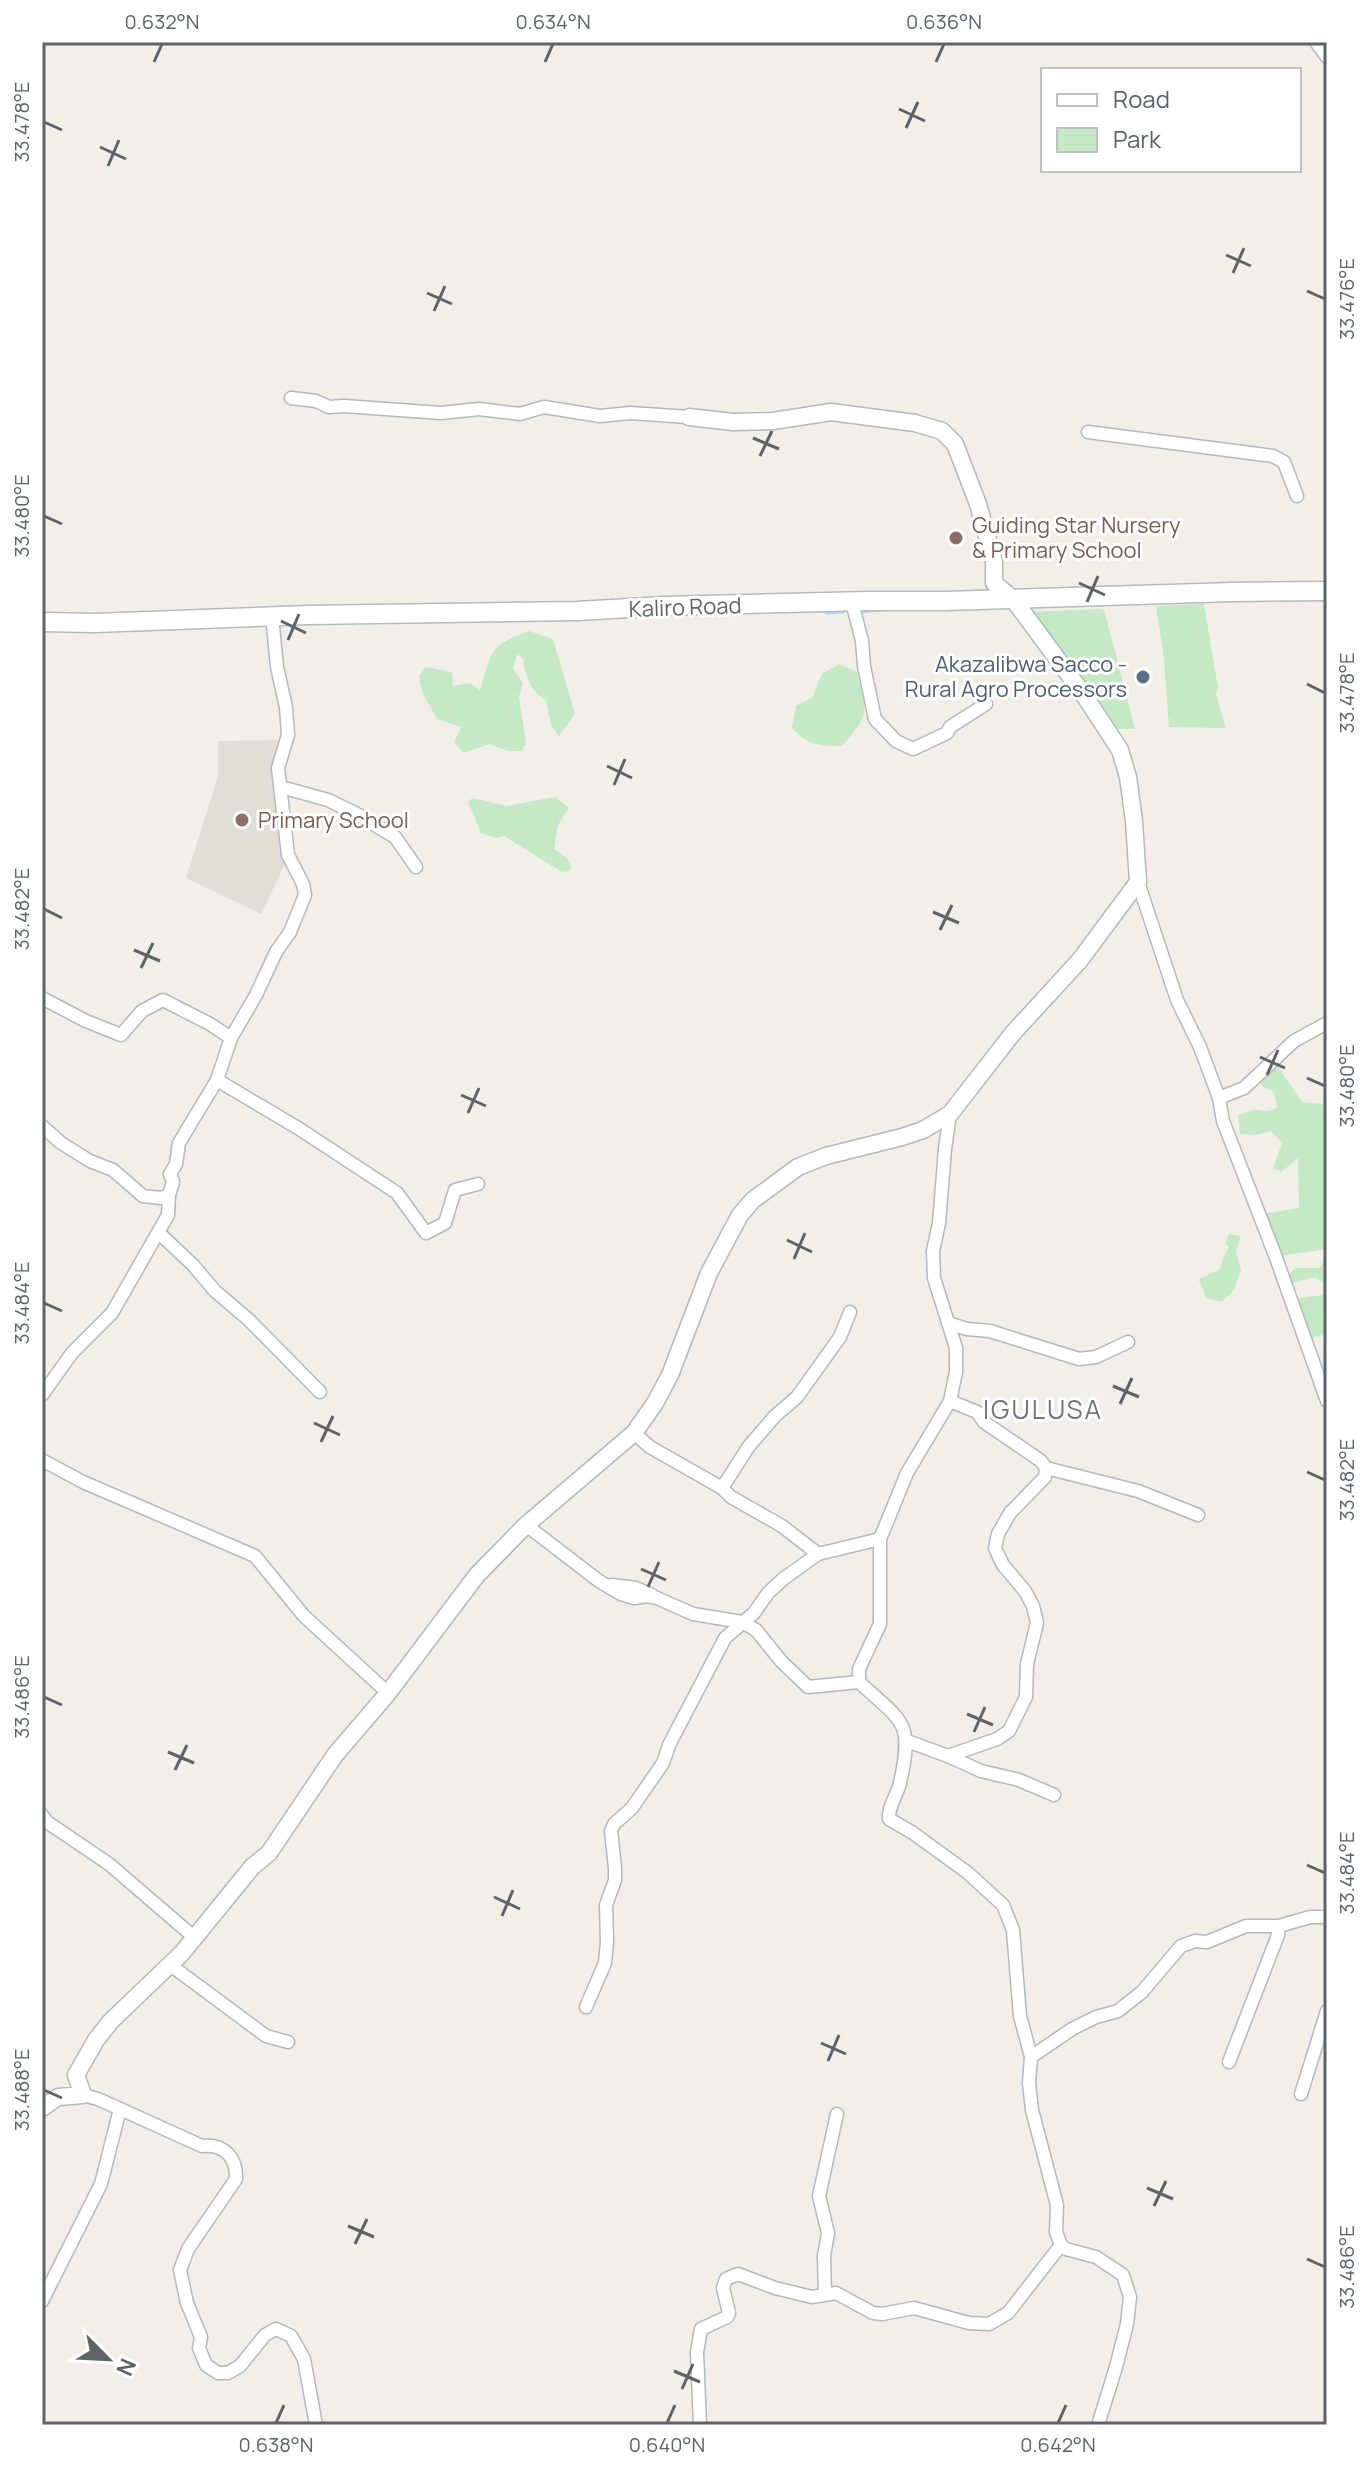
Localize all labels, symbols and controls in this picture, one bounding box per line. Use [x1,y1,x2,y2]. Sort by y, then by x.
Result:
text: 0.632°N [125,8,199,35]
text: 0.634°N [515,8,591,35]
text: 0.636°N [906,8,982,35]
legend [1041,68,1301,172]
text: 33.478°E [8,81,35,163]
text: Road [1113,82,1170,115]
text: Park [1113,122,1162,155]
text: 33.476°E [1333,258,1360,340]
text: 33.480°E [8,474,35,558]
place label: Guiding Star Nursery & Primary School [972,510,1181,565]
marker: Guiding Star Nursery & Primary School [947,529,965,547]
street label: Kaliro Road [628,590,742,624]
place label: Akazalibwa Sacco - Rural Agro Processors [905,649,1127,704]
text: 33.478°E [1333,652,1360,734]
marker: Akazalibwa Sacco - Rural Agro Processors [1134,668,1152,686]
place label: Primary School [258,805,409,835]
marker: Primary School [233,811,251,829]
text: 33.482°E [8,868,35,950]
text: 33.480°E [1333,1044,1360,1128]
text: 33.484°E [8,1262,35,1344]
district label: IGULUSA [983,1391,1103,1427]
text: 33.482°E [1333,1439,1360,1521]
text: 33.486°E [8,1655,35,1739]
text: 33.484°E [1333,1832,1360,1914]
text: 33.488°E [8,2049,35,2131]
text: 33.486°E [1333,2225,1360,2309]
north arrow [68,2319,148,2399]
text: N [109,2354,143,2380]
text: 0.638°N [238,2431,314,2458]
text: 0.640°N [629,2431,705,2458]
text: 0.642°N [1020,2431,1096,2458]

